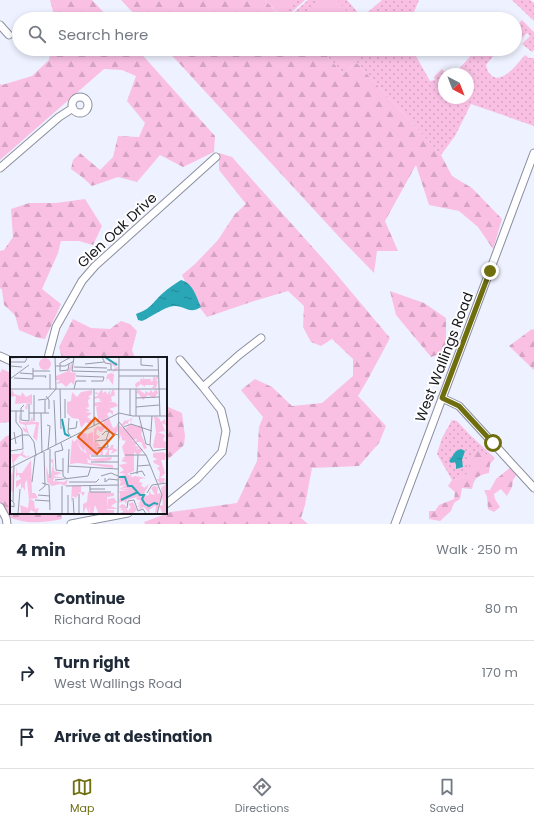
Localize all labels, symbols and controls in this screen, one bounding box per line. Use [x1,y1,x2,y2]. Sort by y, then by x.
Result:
search box [12,12,522,56]
icon: search [26,23,48,45]
text: Search here [58,24,148,45]
north arrow [438,68,474,104]
street label: Glen Oak Drive [73,188,161,272]
route end [481,262,499,280]
street label: West Wallings Road [410,289,478,425]
inset map [10,357,167,514]
route start [484,434,502,452]
text: 4 min [16,538,66,562]
text: Walk · 250 m [436,540,518,559]
text: Continue [54,588,125,609]
icon: ahead [16,598,38,620]
text: 80 m [485,599,518,618]
text: Richard Road [54,610,141,629]
text: Turn right [54,652,130,673]
icon: right [16,662,38,684]
text: 170 m [482,663,518,682]
text: West Wallings Road [54,674,182,693]
icon: arrive [16,726,38,748]
text: Arrive at destination [54,726,212,747]
tab: Map [70,776,94,817]
tab: Directions [235,776,289,817]
tab: Saved [430,776,464,817]

